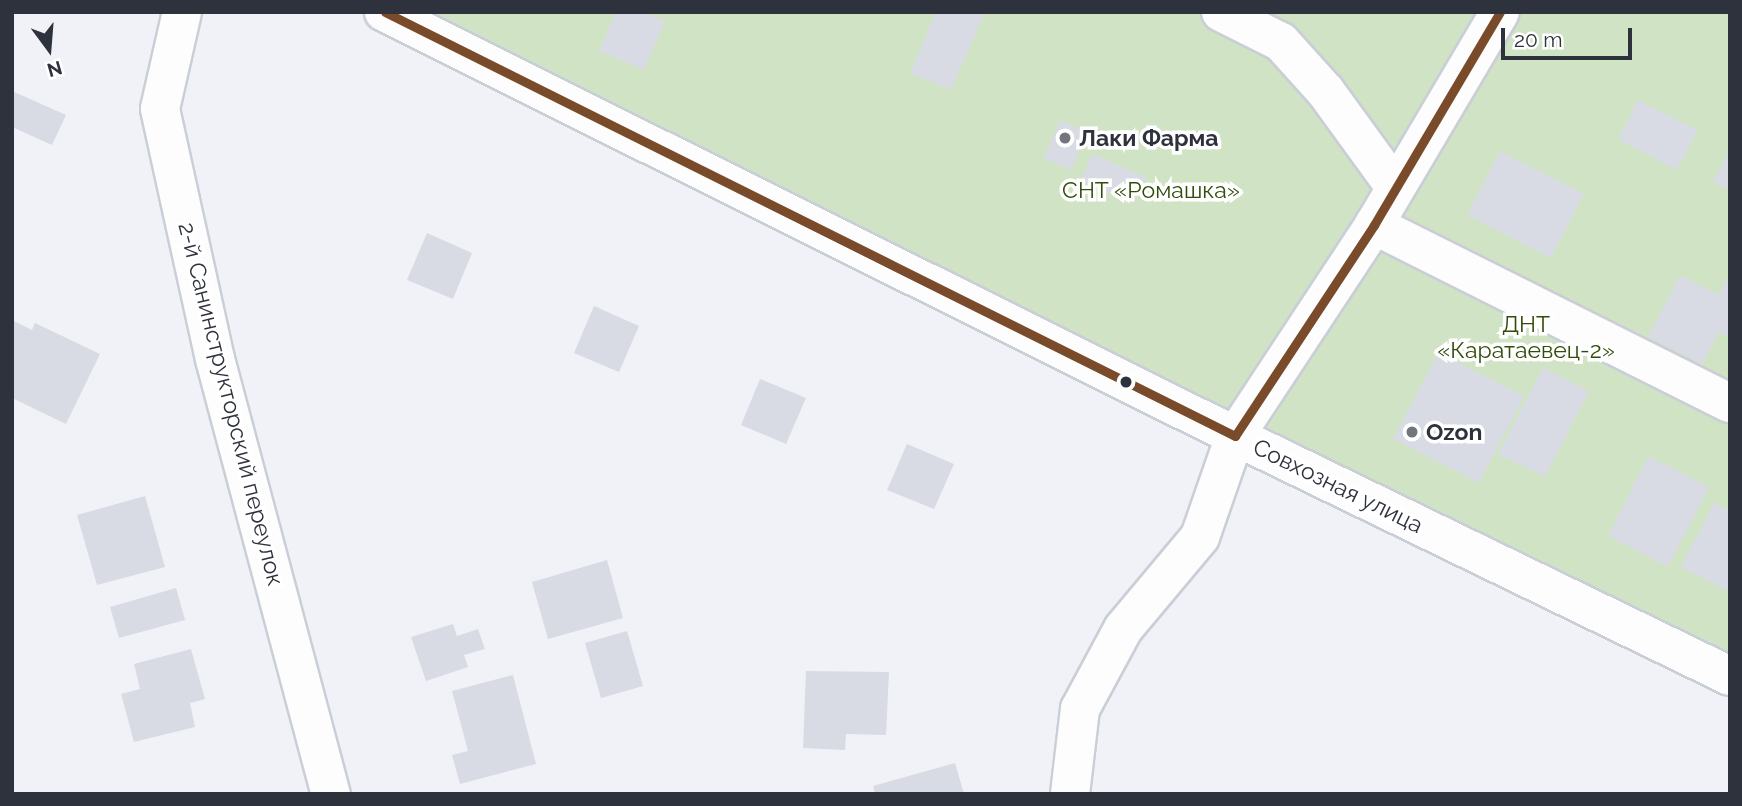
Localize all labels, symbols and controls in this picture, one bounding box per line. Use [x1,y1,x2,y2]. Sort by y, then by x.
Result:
north arrow [14,14,84,84]
scale bar [1504,14,1635,58]
text: 20 m [1514,27,1562,52]
text: N [45,57,65,82]
place label: Лаки Фарма [1079,124,1219,152]
marker: Лаки Фарма [1057,130,1073,146]
park label: СНТ «Ромашка» [1062,176,1240,204]
street label: 2-й Санинструкторский переулок [172,219,290,589]
park label: ДНТ «Каратаевец-2» [1437,310,1615,364]
unlabelled marker [1119,375,1133,389]
place label: Ozon [1426,418,1482,446]
marker: Ozon [1404,424,1420,440]
street label: Совхозная улица [1248,433,1428,539]

